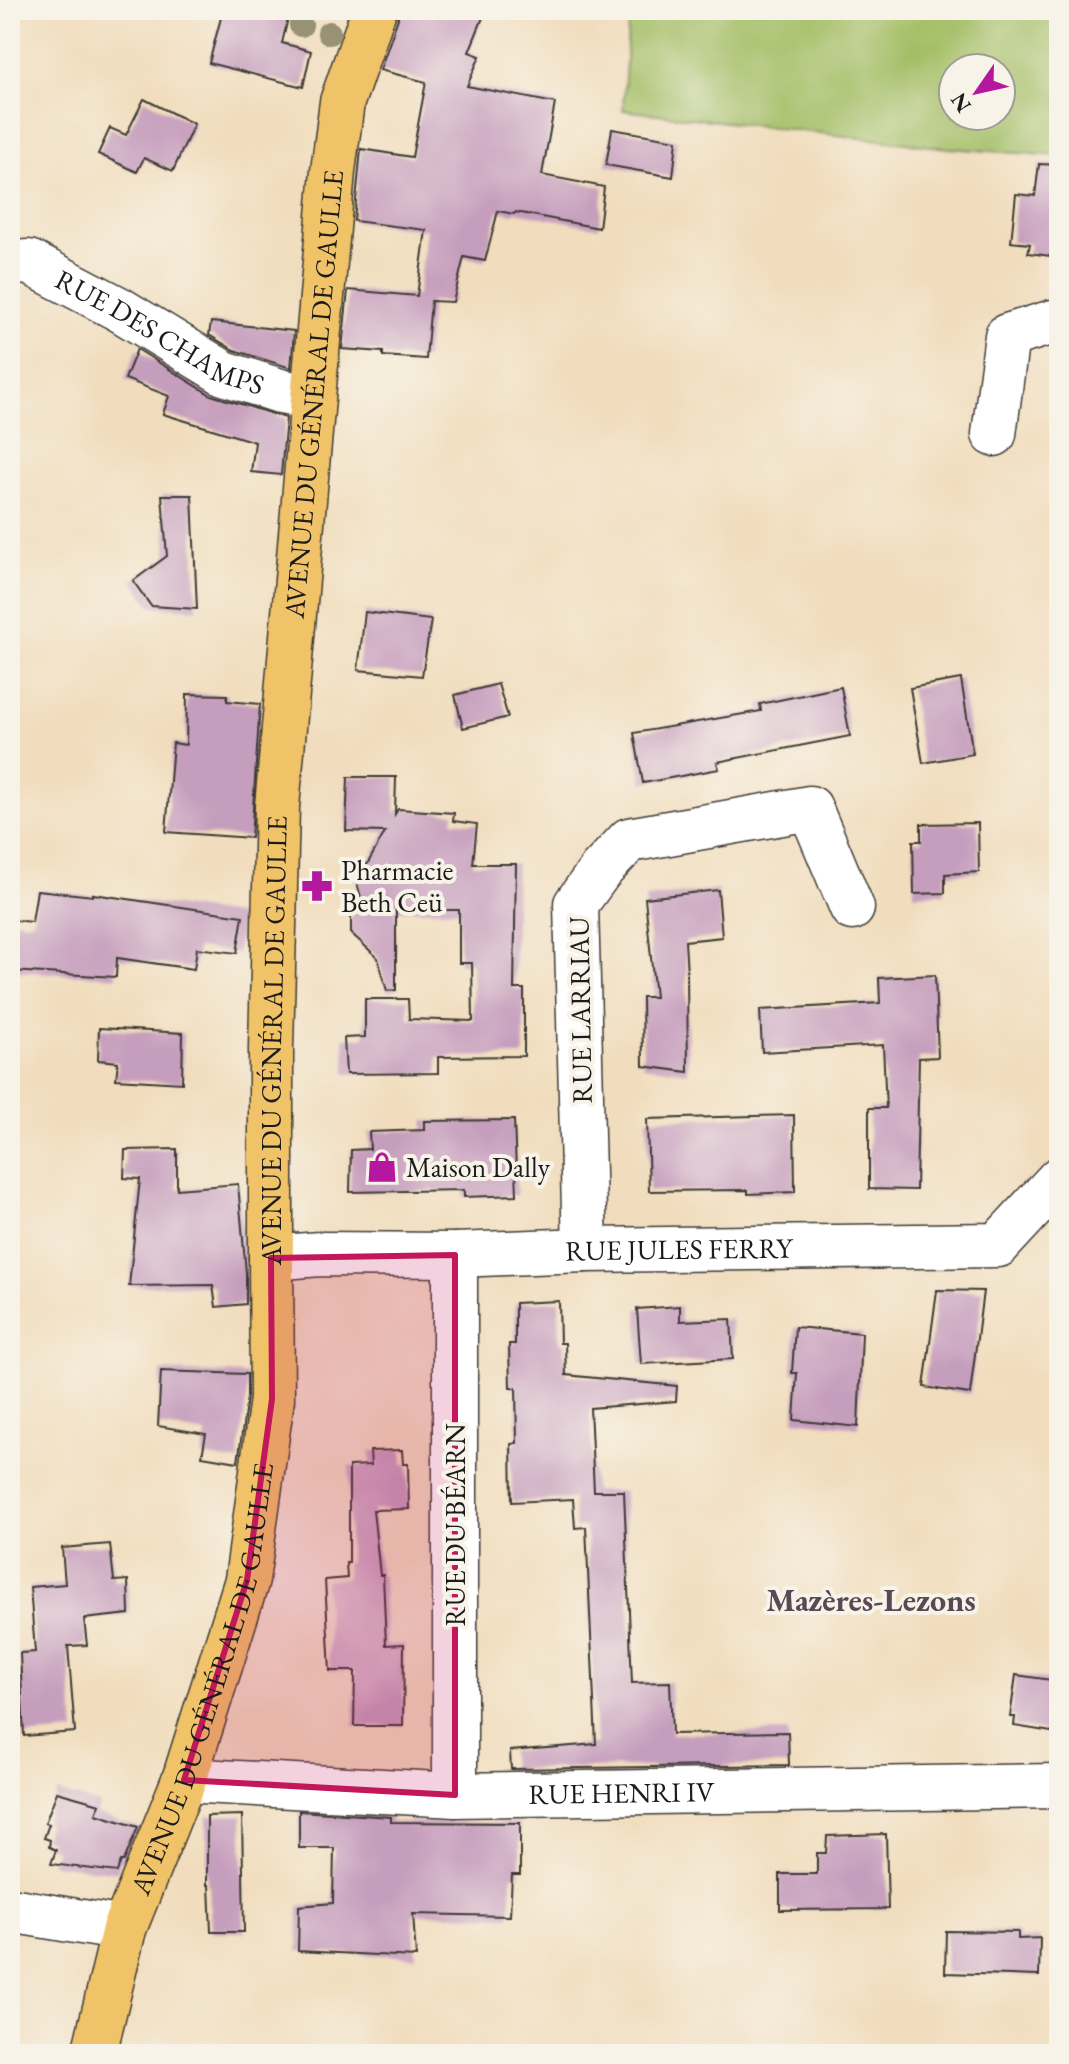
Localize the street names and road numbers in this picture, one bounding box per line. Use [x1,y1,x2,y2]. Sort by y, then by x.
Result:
street label: AVENUE DU GÉNÉRAL DE GAULLE [276,168,351,621]
street label: RUE DES CHAMPS [49,261,269,403]
street label: AVENUE DU GÉNÉRAL DE GAULLE [253,815,295,1267]
street label: RUE LARRIAU [560,916,600,1104]
street label: RUE JULES FERRY [565,1229,794,1269]
street label: RUE DU BÉARN [437,1423,473,1627]
street label: AVENUE DU GÉNÉRAL DE GAULLE [121,1460,281,1901]
street label: RUE HENRI IV [528,1773,715,1812]

